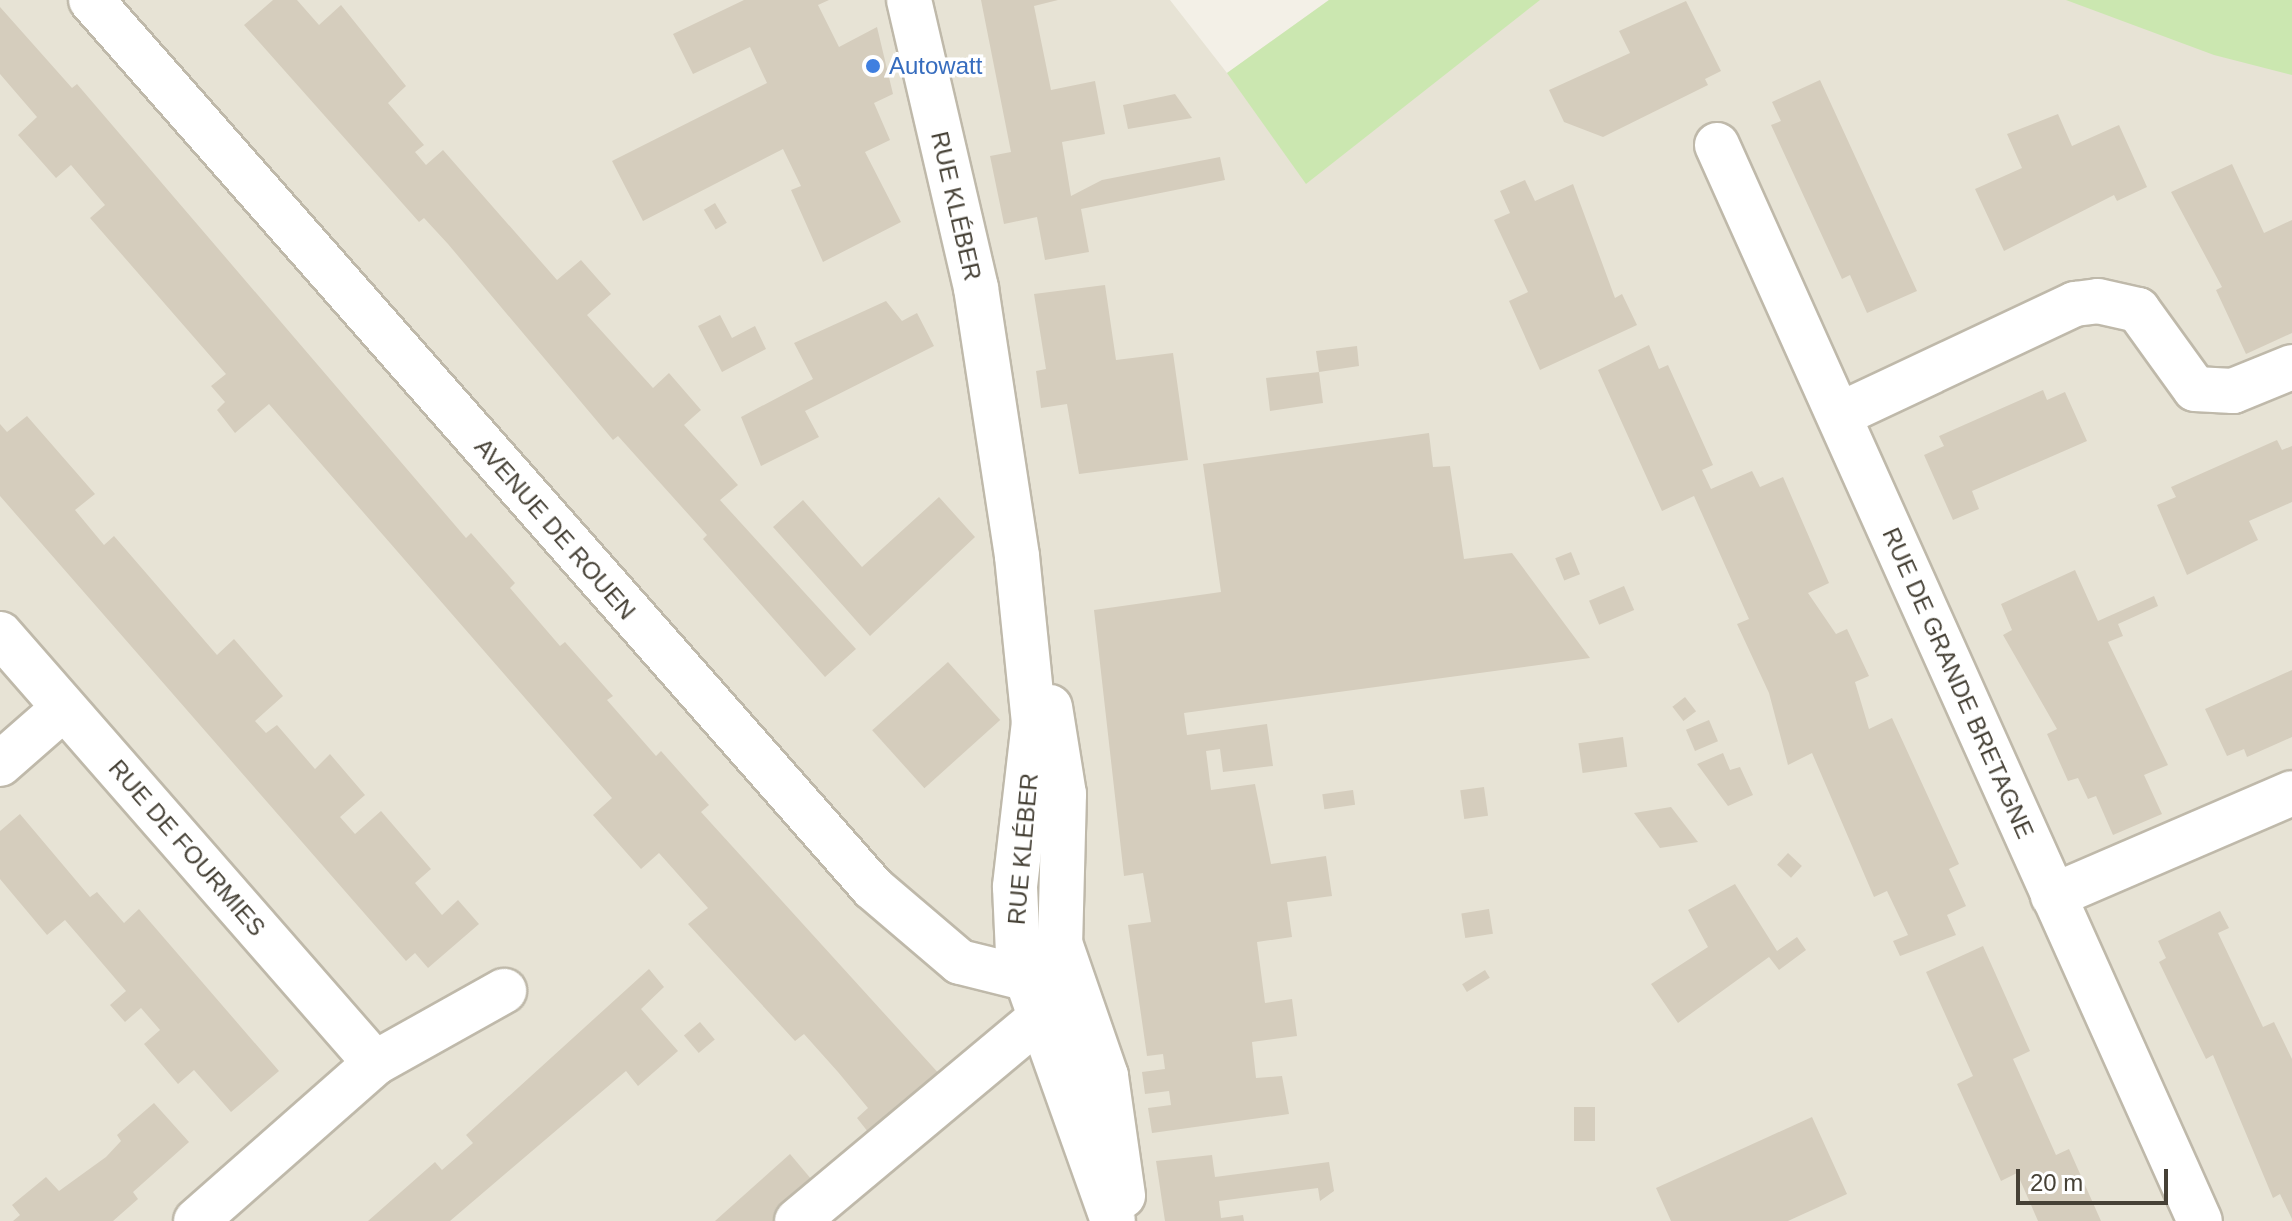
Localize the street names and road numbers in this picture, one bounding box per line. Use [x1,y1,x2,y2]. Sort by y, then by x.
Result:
street label: RUE KLÉBER [925,129,987,283]
street label: AVENUE DE ROUEN [469,433,641,625]
street label: RUE DE GRANDE BRETAGNE [1876,523,2040,843]
street label: RUE DE FOURMIES [103,754,271,942]
street label: RUE KLÉBER [1002,772,1044,926]

